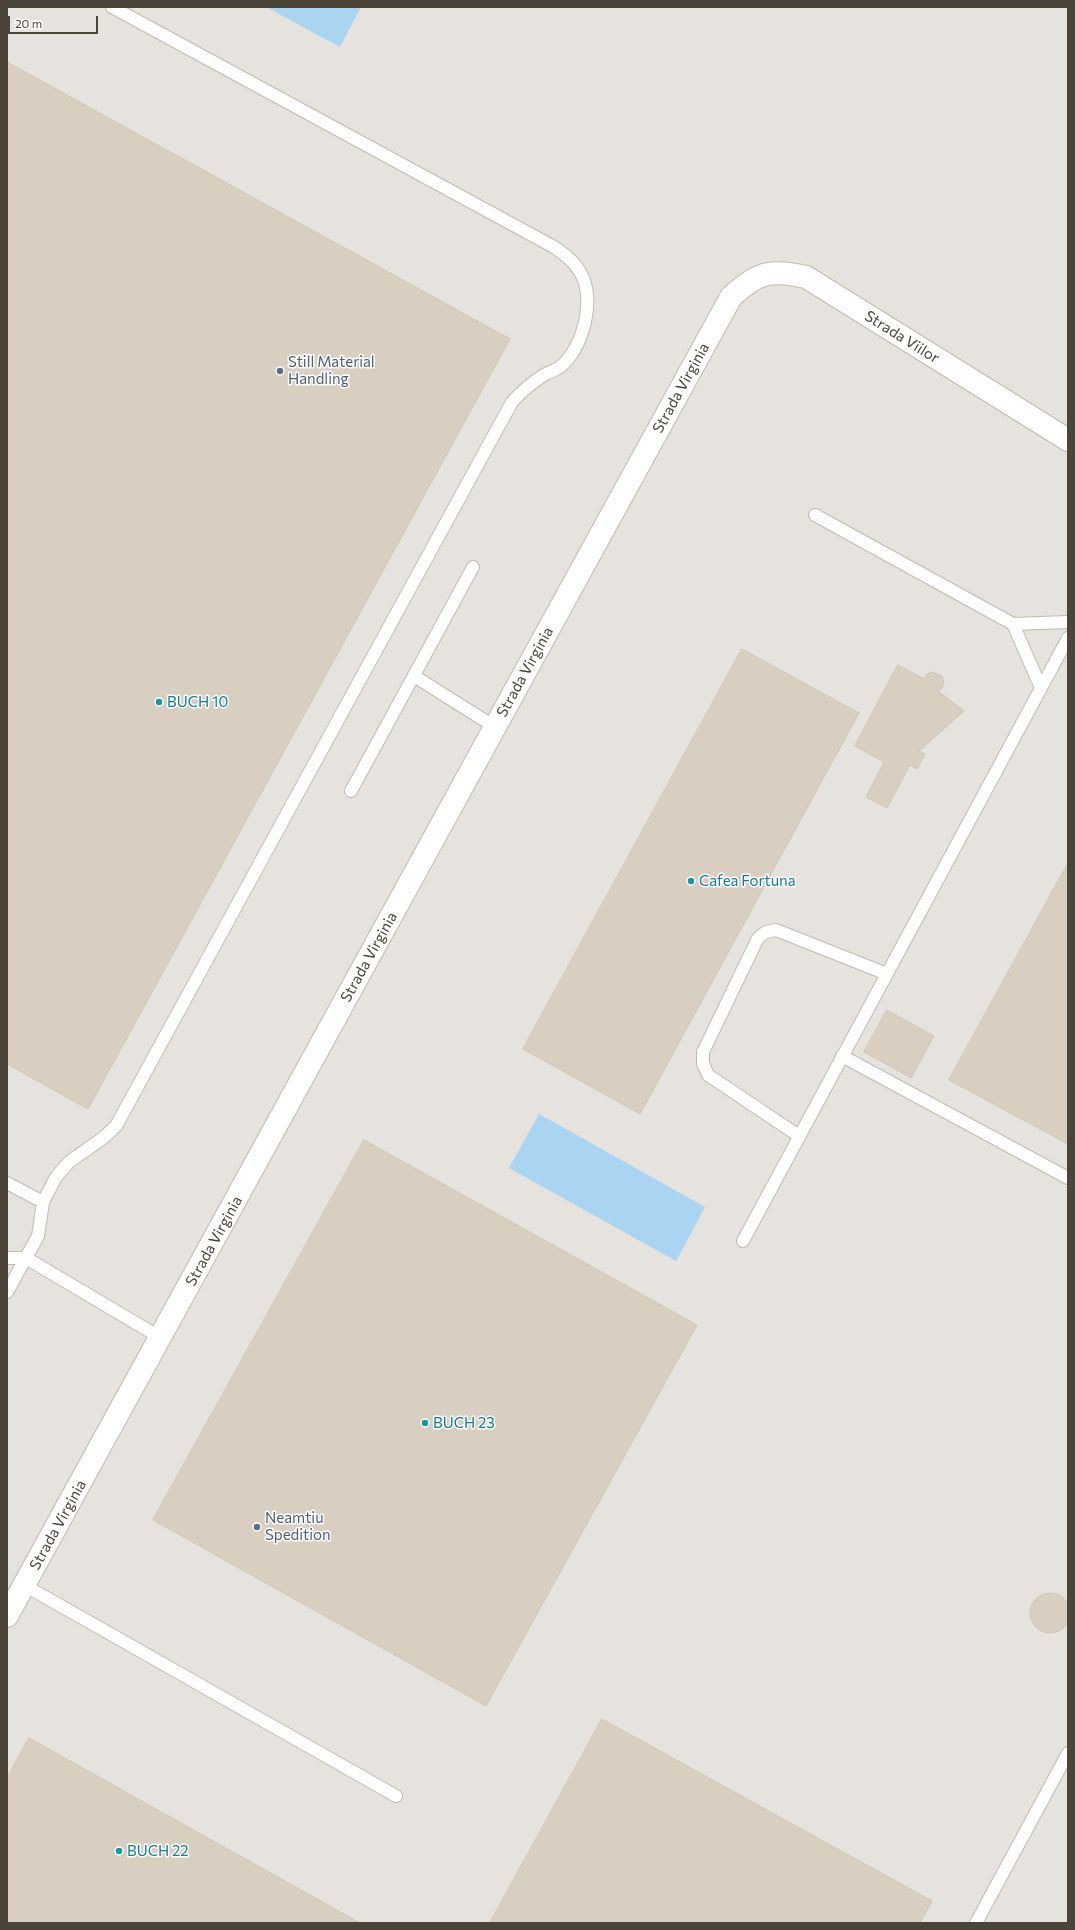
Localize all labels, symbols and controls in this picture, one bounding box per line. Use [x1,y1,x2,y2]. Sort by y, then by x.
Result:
scale bar [10,8,100,34]
text: 20 m [15,16,42,30]
street label: Strada Viilor [861,307,943,367]
street label: Strada Virginia [649,340,713,436]
place label: Still Material Handling [288,353,375,388]
marker: Still Material Handling [275,366,285,376]
street label: Strada Virginia [493,624,557,720]
place label: BUCH 10 [167,693,228,711]
marker: BUCH 10 [154,697,164,707]
place label: Cafea Fortuna [699,872,796,890]
marker: Cafea Fortuna [686,876,696,886]
street label: Strada Virginia [337,909,401,1005]
street label: Strada Virginia [182,1193,246,1289]
place label: BUCH 23 [433,1414,495,1432]
marker: BUCH 23 [420,1418,430,1428]
street label: Strada Virginia [26,1477,90,1573]
place label: Neamtiu Spedition [265,1509,331,1544]
marker: Neamtiu Spedition [252,1522,262,1532]
place label: BUCH 22 [127,1842,189,1860]
marker: BUCH 22 [114,1846,124,1856]

